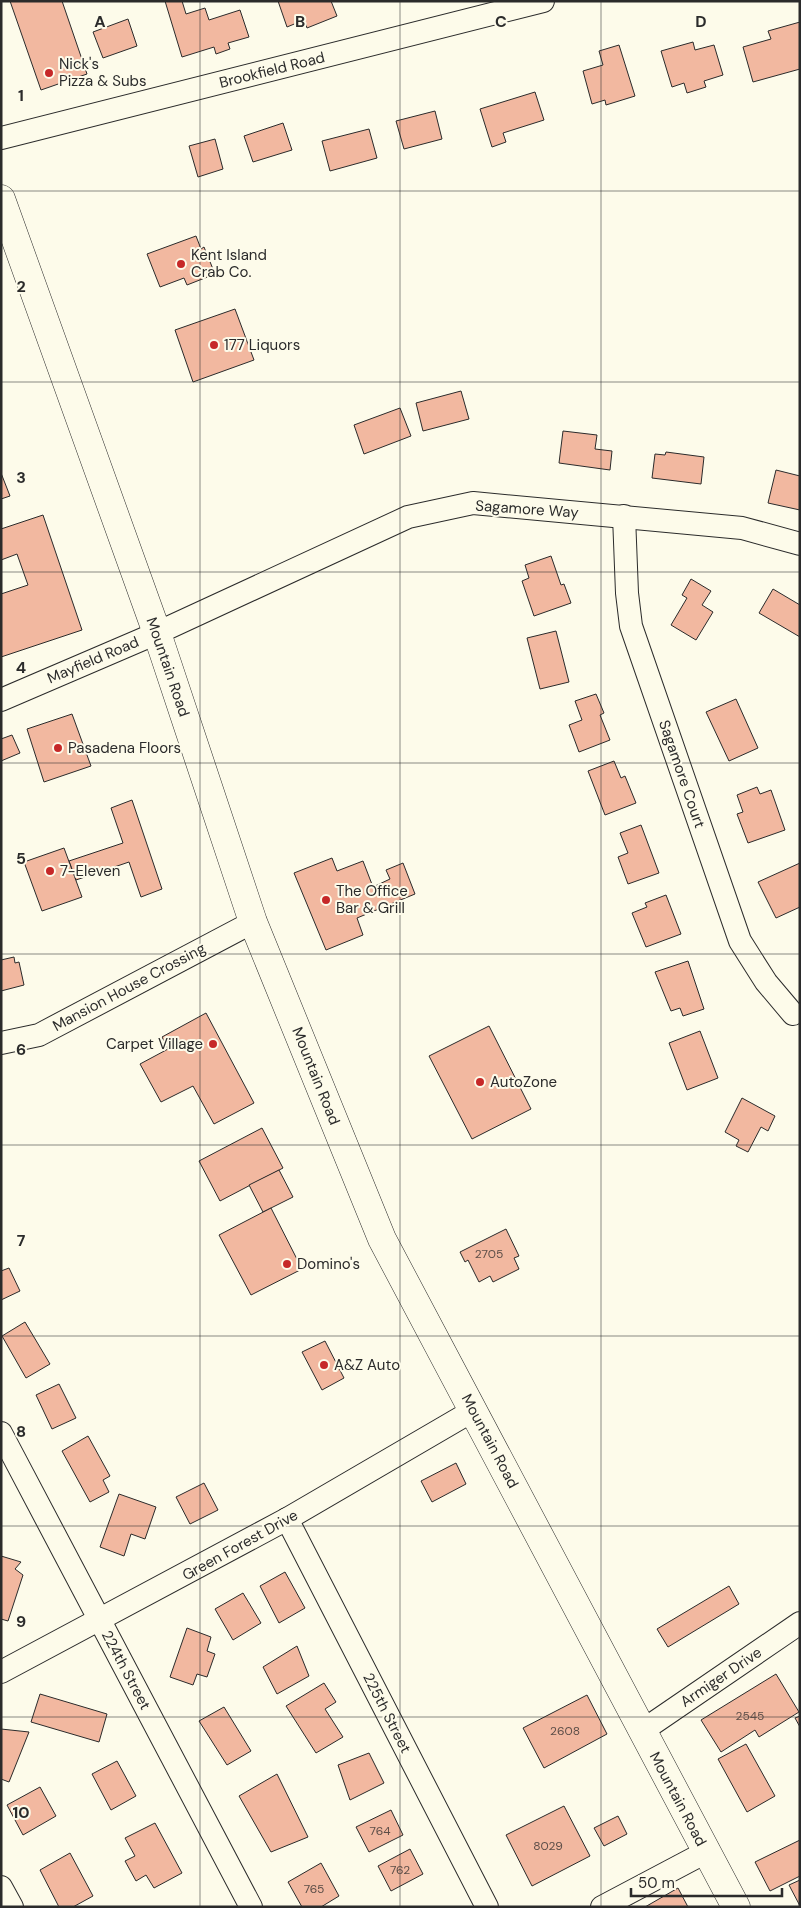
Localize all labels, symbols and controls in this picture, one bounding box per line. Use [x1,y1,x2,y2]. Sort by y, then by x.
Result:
text: A [94,11,106,32]
text: B [295,11,305,32]
text: C [495,11,507,32]
text: D [695,11,707,32]
street label: Brookfield Road [217,47,327,93]
place label: Nick's Pizza & Subs [59,54,146,91]
marker: Nick's Pizza & Subs [43,67,55,79]
text: 1 [18,85,24,106]
place label: Kent Island Crab Co. [191,245,267,282]
marker: Kent Island Crab Co. [175,258,187,270]
text: 2 [16,276,26,297]
place label: 177 Liquors [224,335,300,355]
marker: 177 Liquors [208,339,220,351]
text: 3 [16,467,26,488]
street label: Sagamore Way [475,495,580,523]
street label: Mountain Road [142,615,194,719]
street label: Mayfield Road [44,632,142,688]
text: 4 [16,657,26,678]
street label: Sagamore Court [654,717,710,831]
place label: Pasadena Floors [68,738,181,758]
marker: Pasadena Floors [52,742,64,754]
text: 5 [16,848,26,869]
place label: 7-Eleven [60,861,120,881]
marker: 7-Eleven [44,865,56,877]
place label: The Office Bar & Grill [336,881,408,918]
marker: The Office Bar & Grill [320,894,332,906]
street label: Mansion House Crossing [49,938,209,1036]
street label: Mountain Road [287,1024,345,1128]
place label: Carpet Village [106,1034,203,1054]
marker: Carpet Village [207,1038,219,1050]
text: 6 [16,1039,26,1060]
place label: AutoZone [490,1072,557,1092]
marker: AutoZone [474,1076,486,1088]
text: 7 [17,1230,26,1251]
house number: 2705 [475,1246,503,1262]
place label: Domino's [297,1254,360,1274]
marker: Domino's [281,1258,293,1270]
place label: A&Z Auto [334,1355,400,1375]
marker: A&Z Auto [318,1359,330,1371]
street label: Mountain Road [457,1390,523,1492]
text: 8 [16,1421,26,1442]
street label: Green Forest Drive [179,1505,301,1585]
text: 9 [16,1611,26,1632]
street label: 224th Street [97,1627,155,1713]
street label: Armiger Drive [676,1642,766,1712]
street label: 225th Street [358,1670,416,1757]
house number: 2545 [736,1708,764,1724]
house number: 2608 [550,1723,580,1739]
street label: Mountain Road [645,1748,711,1850]
text: 10 [12,1802,30,1823]
house number: 764 [370,1823,390,1839]
house number: 8029 [533,1838,563,1854]
house number: 762 [390,1862,410,1878]
scale bar [631,1866,782,1898]
text: 50 m [638,1873,675,1893]
house number: 765 [304,1881,324,1897]

